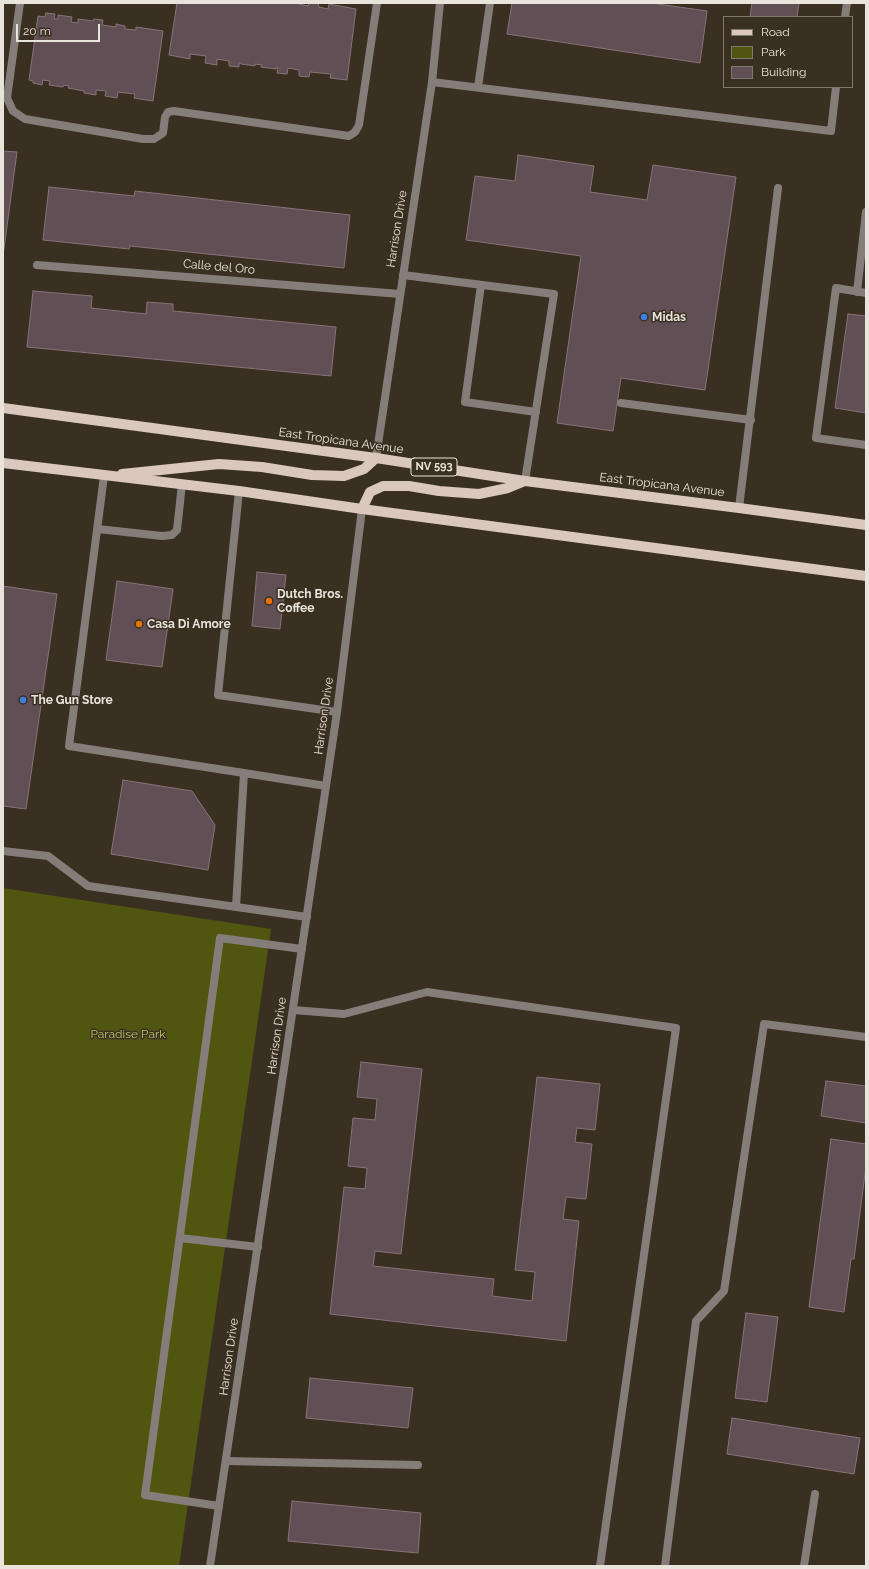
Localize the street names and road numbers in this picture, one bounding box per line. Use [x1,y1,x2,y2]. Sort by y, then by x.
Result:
street label: Harrison Drive [384,189,410,269]
street label: Calle del Oro [182,257,256,277]
street label: East Tropicana Avenue [278,425,404,457]
road number: NV 593 [411,458,457,476]
street label: East Tropicana Avenue [599,470,725,500]
street label: Harrison Drive [311,676,337,756]
street label: Harrison Drive [264,996,290,1076]
street label: Harrison Drive [216,1317,242,1397]

